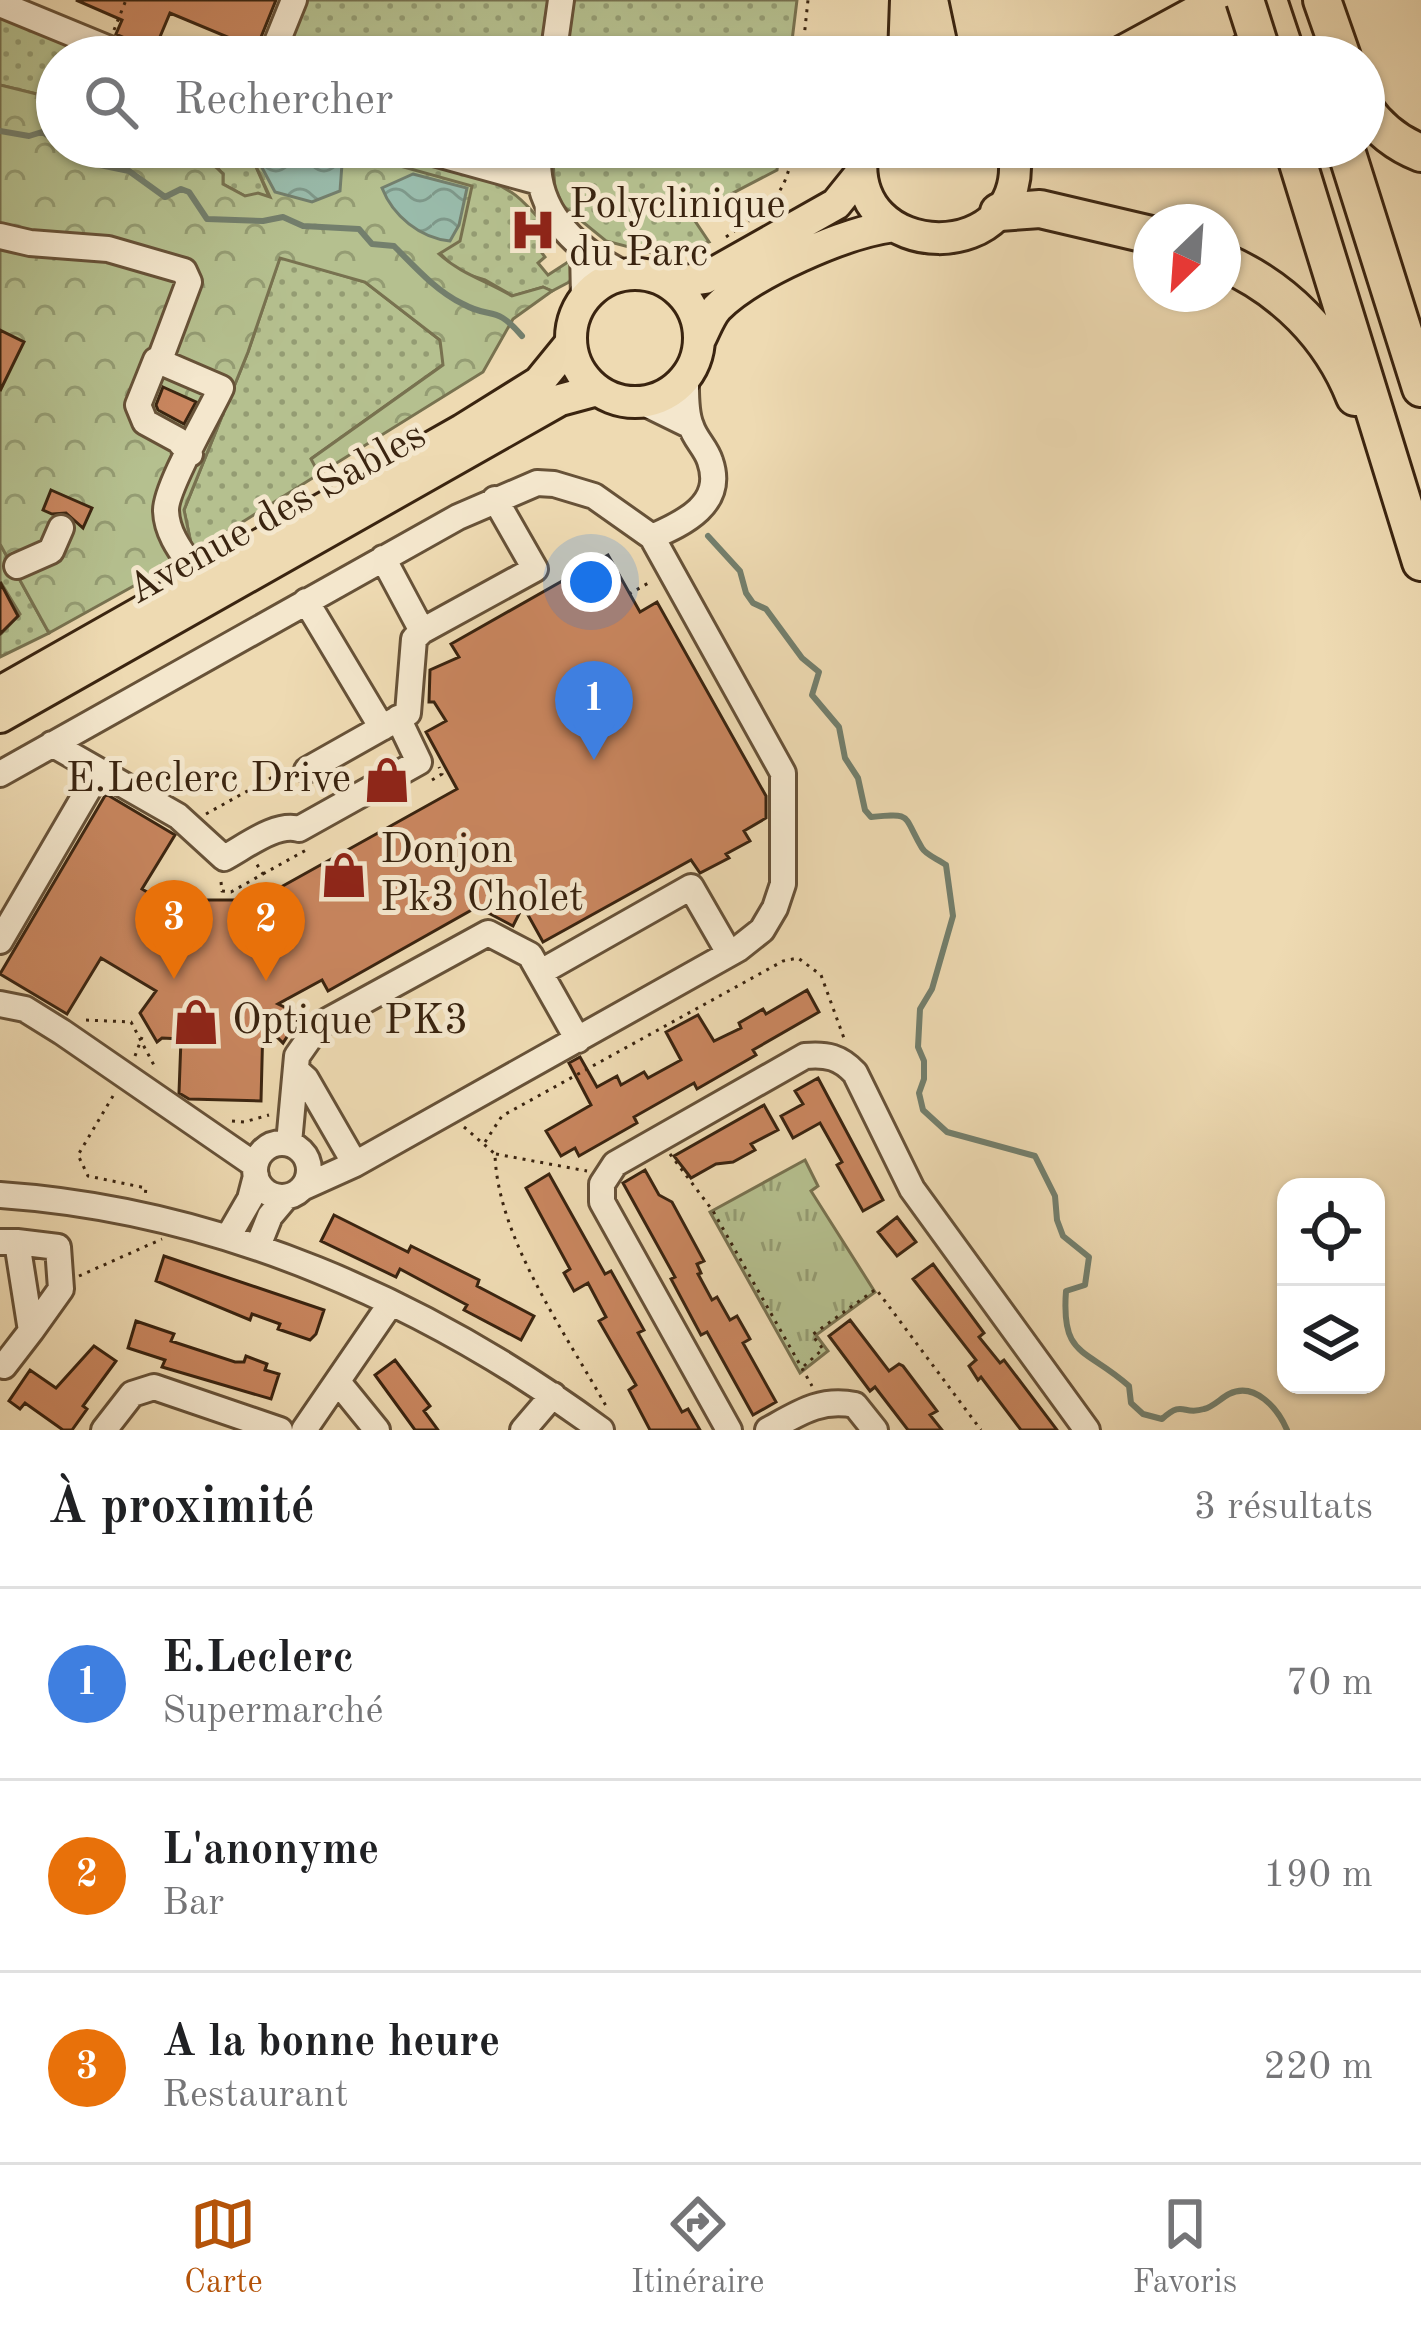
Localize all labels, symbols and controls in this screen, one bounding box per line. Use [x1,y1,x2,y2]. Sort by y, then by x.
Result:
search box [36,36,1385,168]
icon: search [78,69,144,135]
text: Rechercher [174,79,393,124]
place label: Polyclinique du Parc [569,185,786,275]
north arrow [1133,204,1241,312]
hospital icon: Polyclinique du Parc [508,205,558,255]
street label: Avenue des Sables [121,415,433,613]
your location [561,552,621,612]
pin: 1 [555,661,633,760]
shop icon: E.Leclerc Drive [362,755,412,805]
place label: E.Leclerc Drive [66,759,351,801]
place label: Donjon Pk3 Cholet [380,830,584,920]
shop icon: Donjon Pk3 Cholet [319,850,369,900]
pin: 3 [135,880,213,979]
pin: 2 [227,882,305,981]
shop icon: Optique PK3 [171,997,221,1047]
place label: Optique PK3 [232,1001,468,1043]
map controls [1277,1178,1385,1394]
button: locate [1277,1178,1385,1286]
button: layers [1277,1286,1385,1394]
text: À proximité [48,1483,315,1534]
text: 3 résultats [1194,1488,1373,1527]
text: E.Leclerc [162,1637,354,1682]
text: 1 [76,1664,98,1703]
text: 70 m [1286,1664,1373,1703]
text: Supermarché [162,1692,384,1731]
text: L'anonyme [162,1829,379,1874]
text: 2 [76,1856,98,1895]
text: 190 m [1263,1856,1373,1895]
text: Bar [162,1884,224,1923]
text: A la bonne heure [162,2021,500,2066]
text: 3 [76,2048,98,2087]
text: 220 m [1263,2048,1373,2087]
text: Restaurant [162,2076,349,2115]
tab: Carte [184,2191,263,2304]
tab: Itinéraire [631,2191,765,2304]
tab: Favoris [1133,2191,1237,2304]

